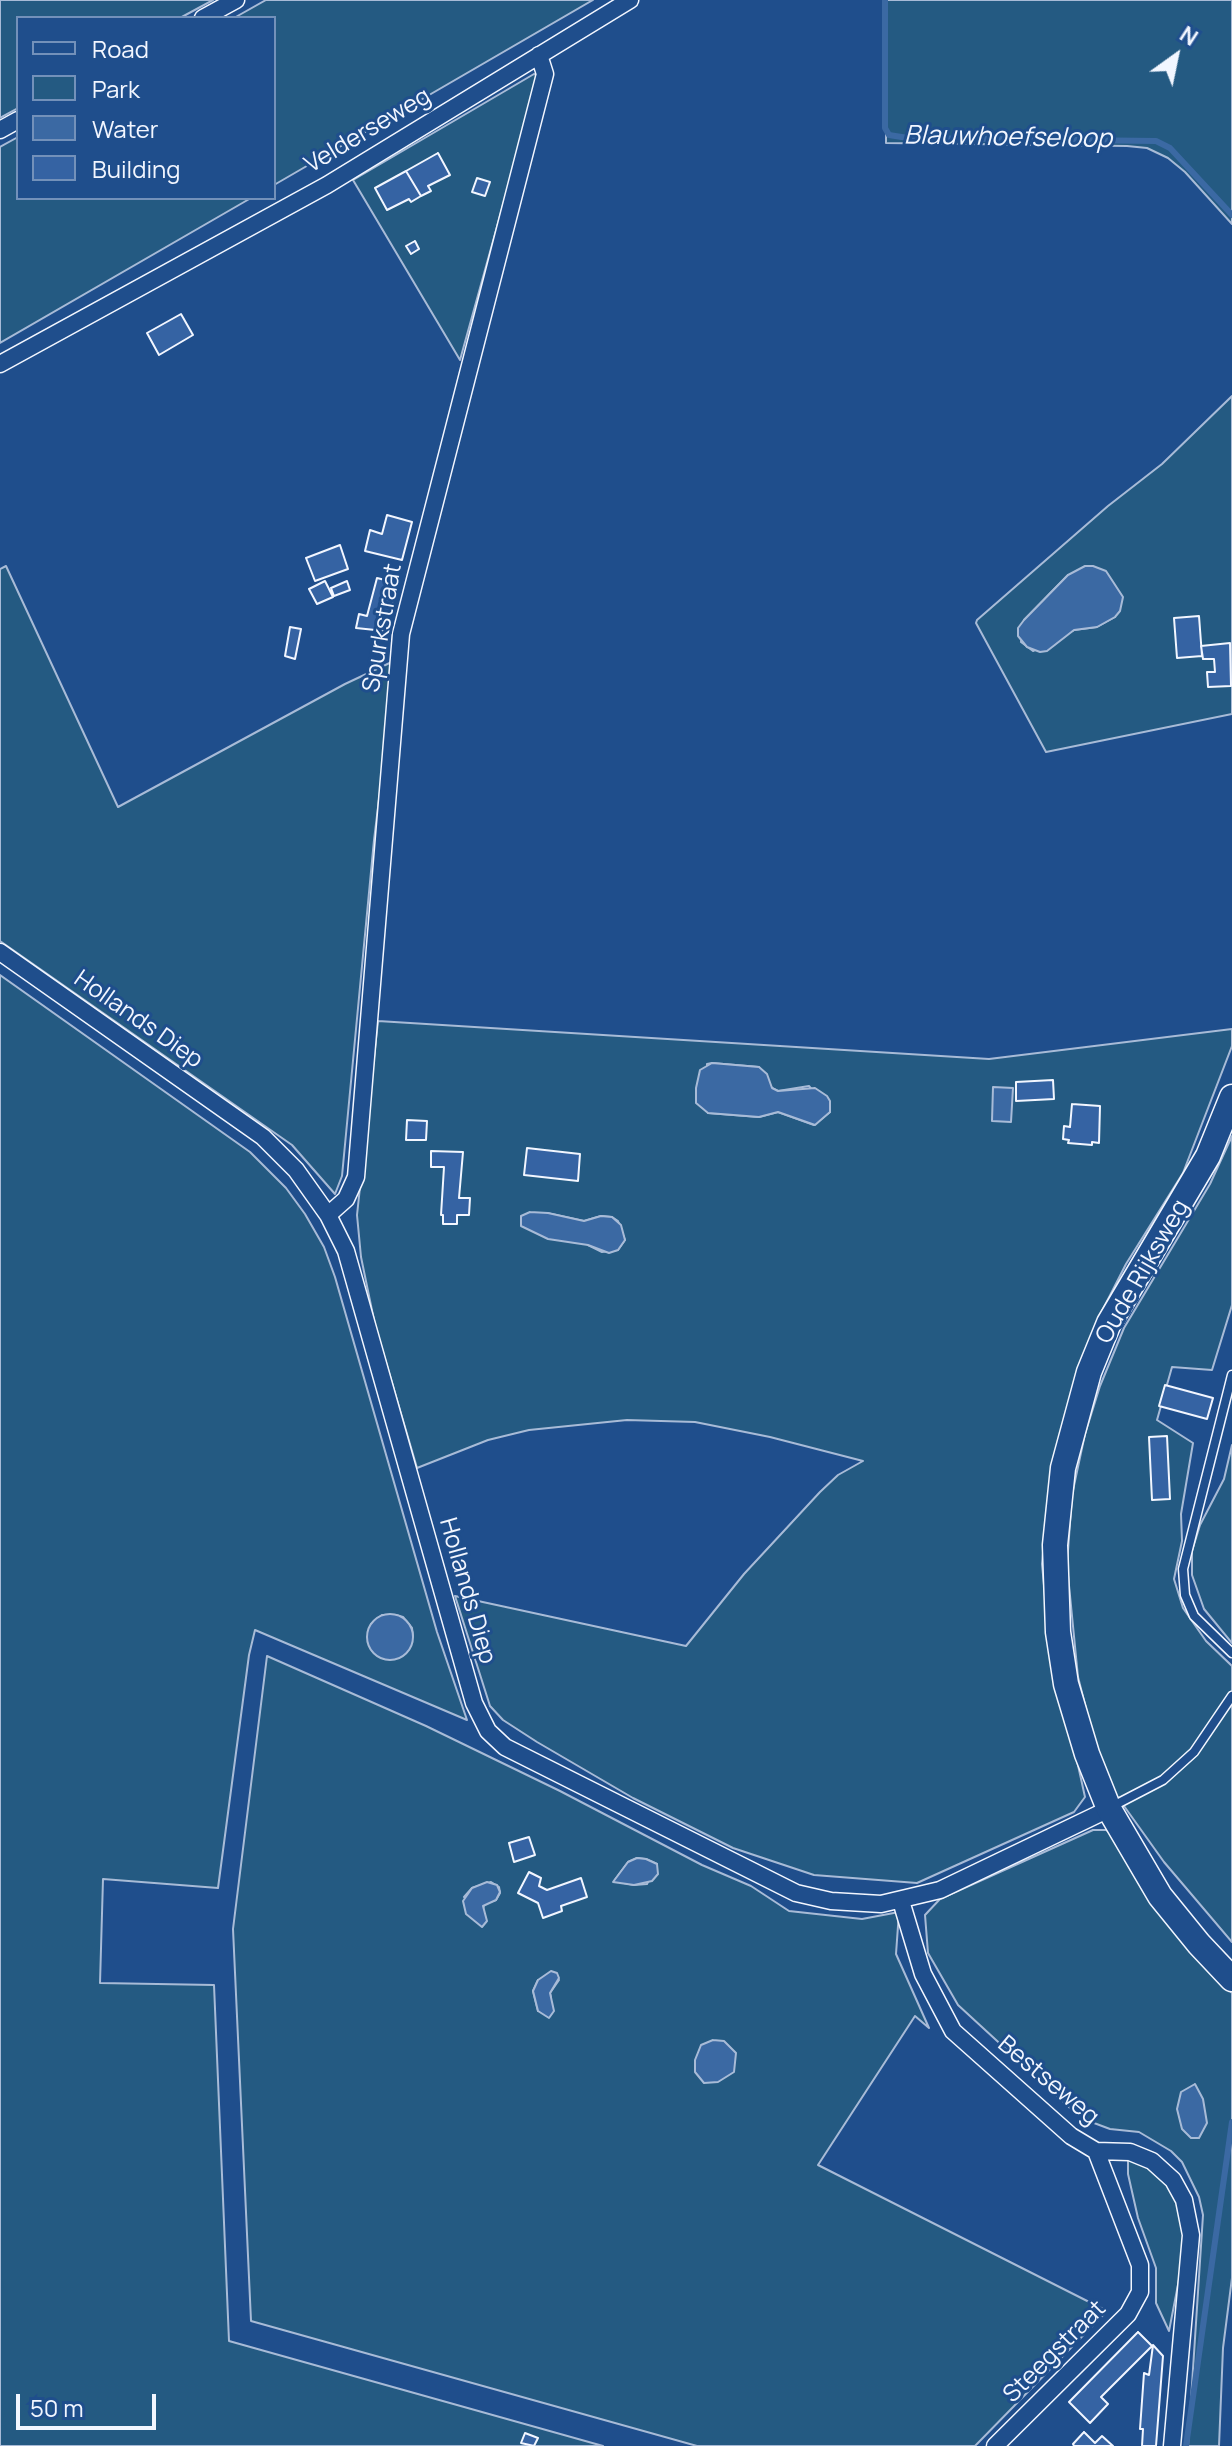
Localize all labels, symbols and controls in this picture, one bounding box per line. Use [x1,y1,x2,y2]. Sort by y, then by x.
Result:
legend [16,16,276,200]
north arrow [1136,16,1216,96]
text: N [1174,19,1204,53]
text: Road [92,32,149,65]
text: Park [92,72,140,105]
street label: Velderseweg [300,82,436,180]
text: Water [92,112,159,145]
water label: Blauwhoefseloop [904,121,1112,155]
text: Building [92,152,180,185]
street label: Spurkstraat [358,561,408,695]
street label: Hollands Diep [68,965,208,1075]
street label: Oude Rijksweg [1090,1195,1196,1349]
street label: Hollands Diep [432,1515,502,1667]
street label: Bestseweg [992,2030,1104,2132]
street label: Steegstraat [998,2295,1112,2409]
scale bar [20,2378,160,2428]
text: 50 m [30,2391,84,2424]

